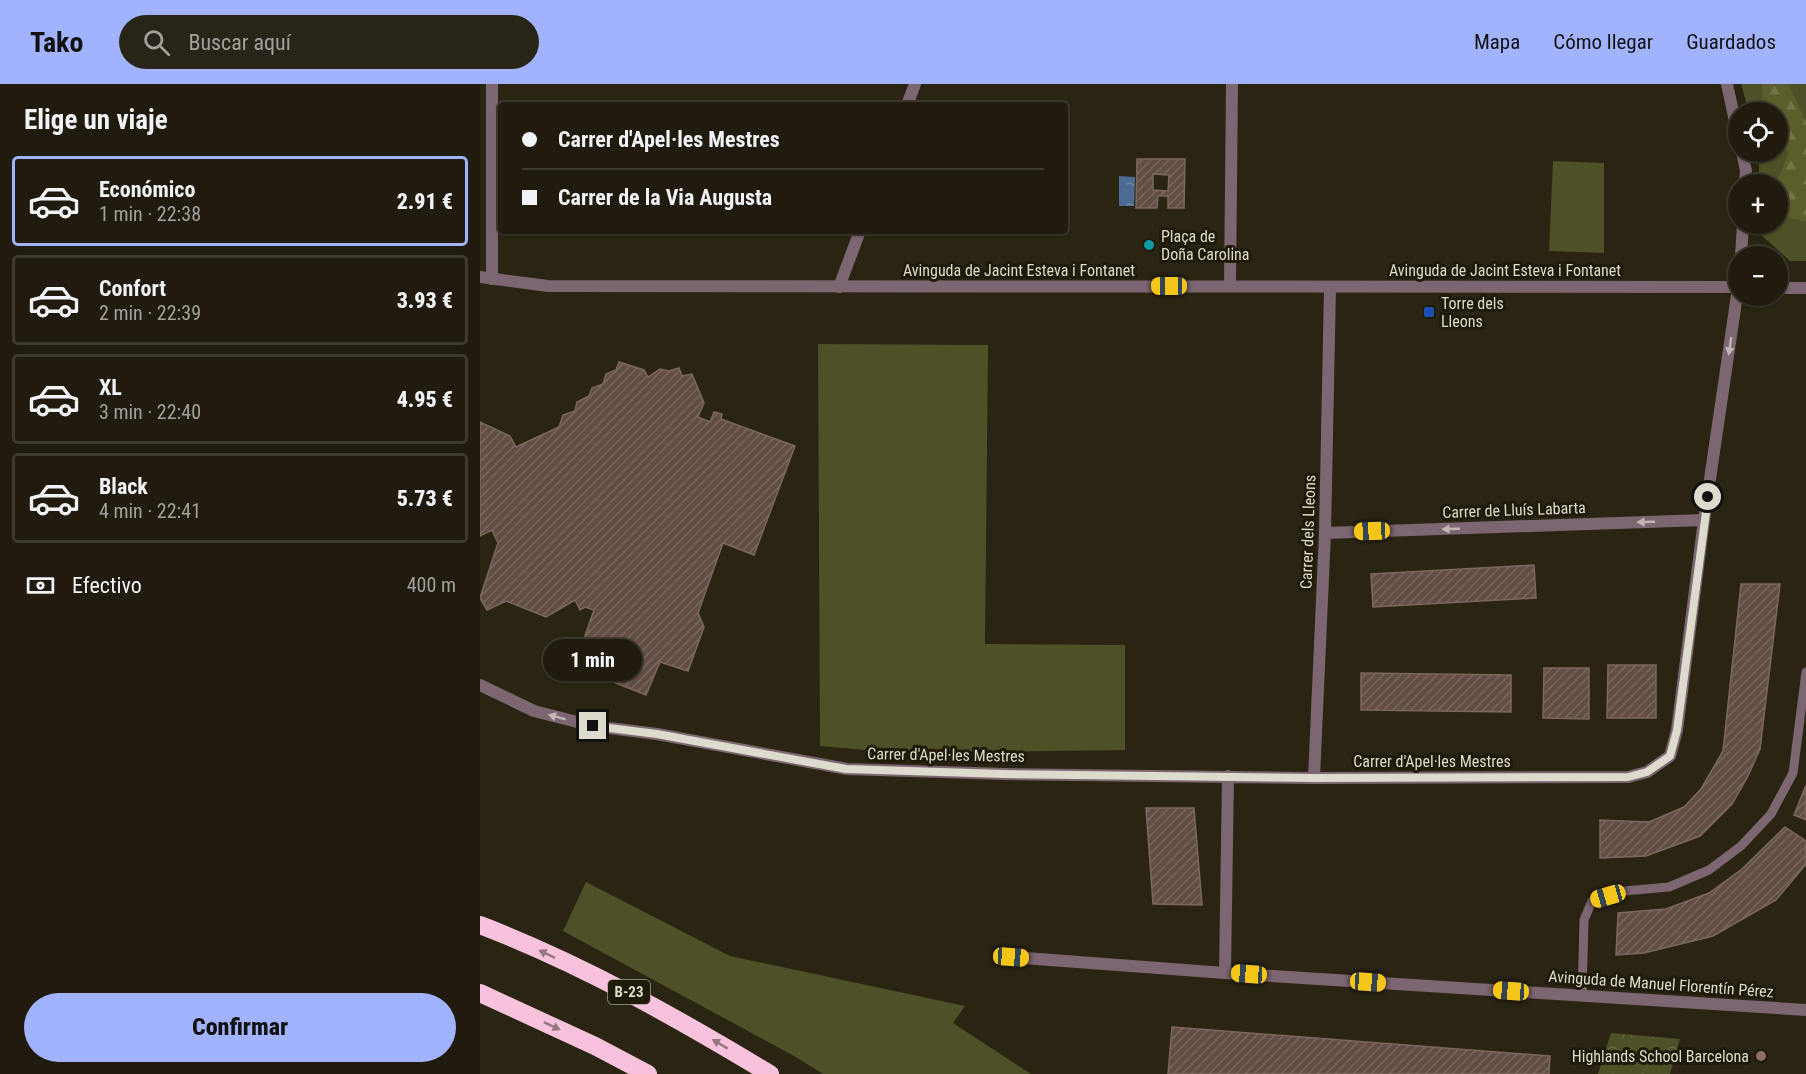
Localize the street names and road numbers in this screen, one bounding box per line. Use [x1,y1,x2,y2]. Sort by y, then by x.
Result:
street label: Avinguda de Jacint Esteva i Fontanet [903,261,1135,280]
street label: Avinguda de Jacint Esteva i Fontanet [1389,261,1621,280]
street label: Carrer dels Lleons [1297,475,1319,589]
street label: Carrer de Lluís Labarta [1442,498,1586,522]
street label: Carrer d'Apel·les Mestres [867,744,1025,766]
street label: Carrer d'Apel·les Mestres [1353,752,1511,771]
street label: Avinguda de Manuel Florentín Pérez [1548,967,1774,1001]
road number: B-23 [608,980,650,1004]

